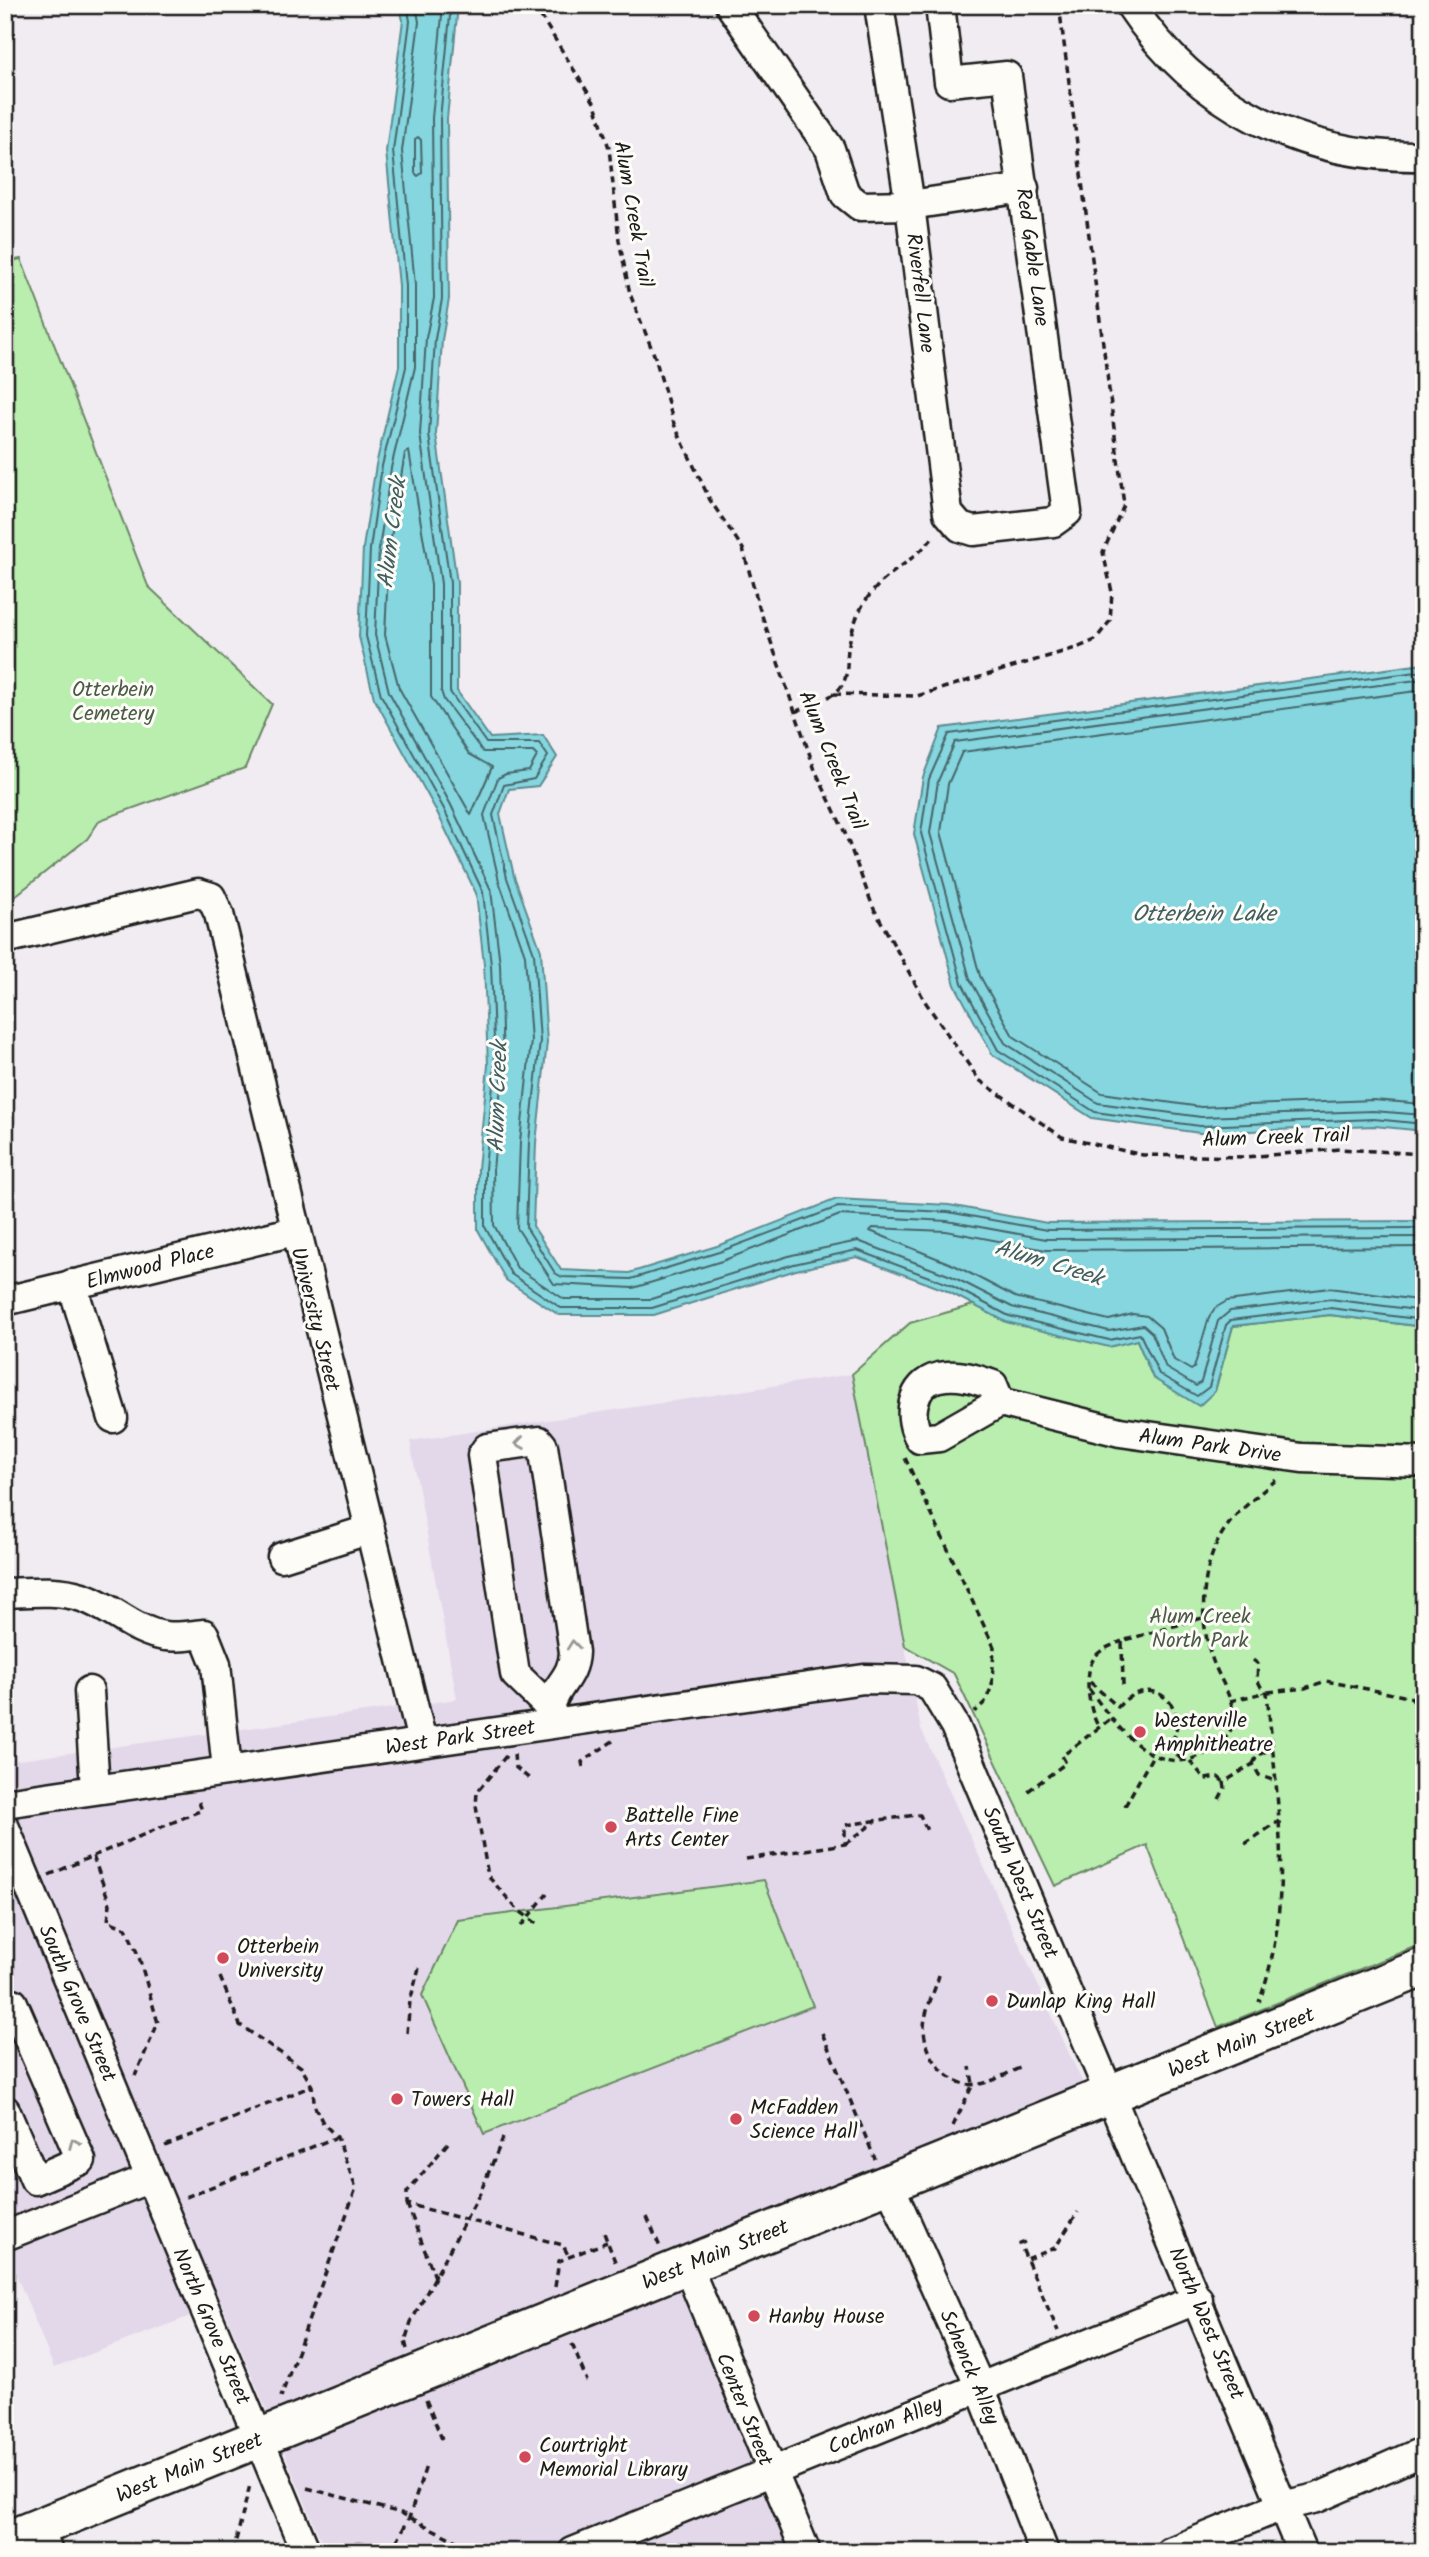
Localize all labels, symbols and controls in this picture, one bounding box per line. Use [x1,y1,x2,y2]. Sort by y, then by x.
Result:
street label: Alum Creek Trail [603,139,662,290]
street label: Red Gable Lane [1005,186,1058,329]
street label: Riverfell Lane [896,231,943,356]
water label: Alum Creek [368,473,418,591]
park label: Otterbein Cemetery [72,674,154,731]
street label: Alum Creek Trail [789,686,875,835]
water label: Otterbein Lake [1132,897,1279,933]
water label: Alum Creek [479,1038,519,1153]
street label: Alum Creek Trail [1202,1119,1351,1158]
water label: Alum Creek [990,1230,1110,1298]
street label: Elmwood Place [83,1235,219,1299]
street label: University Street [281,1244,349,1396]
street label: Alum Park Drive [1136,1420,1284,1473]
one-way arrow [515,1436,526,1451]
park label: Alum Creek North Park [1149,1601,1251,1658]
one-way arrow [565,1639,580,1651]
place label: Westerville Amphitheatre [1154,1705,1274,1762]
street label: West Park Street [383,1712,538,1765]
marker: Westerville Amphitheatre [1132,1724,1148,1740]
place label: Battelle Fine Arts Center [625,1800,739,1857]
street label: South West Street [973,1801,1067,1965]
marker: Battelle Fine Arts Center [603,1819,619,1835]
street label: South Grove Street [29,1920,125,2088]
place label: Otterbein University [237,1931,323,1988]
marker: Otterbein University [215,1950,231,1966]
place label: Dunlap King Hall [1006,1986,1156,2019]
marker: Dunlap King Hall [984,1993,1000,2009]
street label: West Main Street [1163,1999,1321,2088]
place label: Towers Hall [411,2084,514,2117]
marker: Towers Hall [389,2091,405,2107]
place label: McFadden Science Hall [750,2092,858,2149]
marker: McFadden Science Hall [728,2111,744,2127]
one-way arrow [68,2138,82,2150]
street label: West Main Street [637,2211,795,2300]
street label: North West Street [1159,2242,1253,2406]
street label: North Grove Street [163,2243,259,2411]
place label: Hanby House [768,2301,885,2334]
street label: Schenck Alley [930,2305,1008,2430]
marker: Hanby House [746,2308,762,2324]
street label: Center Street [706,2348,782,2472]
street label: Cochran Alley [823,2388,948,2464]
street label: West Main Street [111,2424,269,2513]
place label: Courtright Memorial Library [539,2430,688,2487]
marker: Courtright Memorial Library [517,2449,533,2465]

